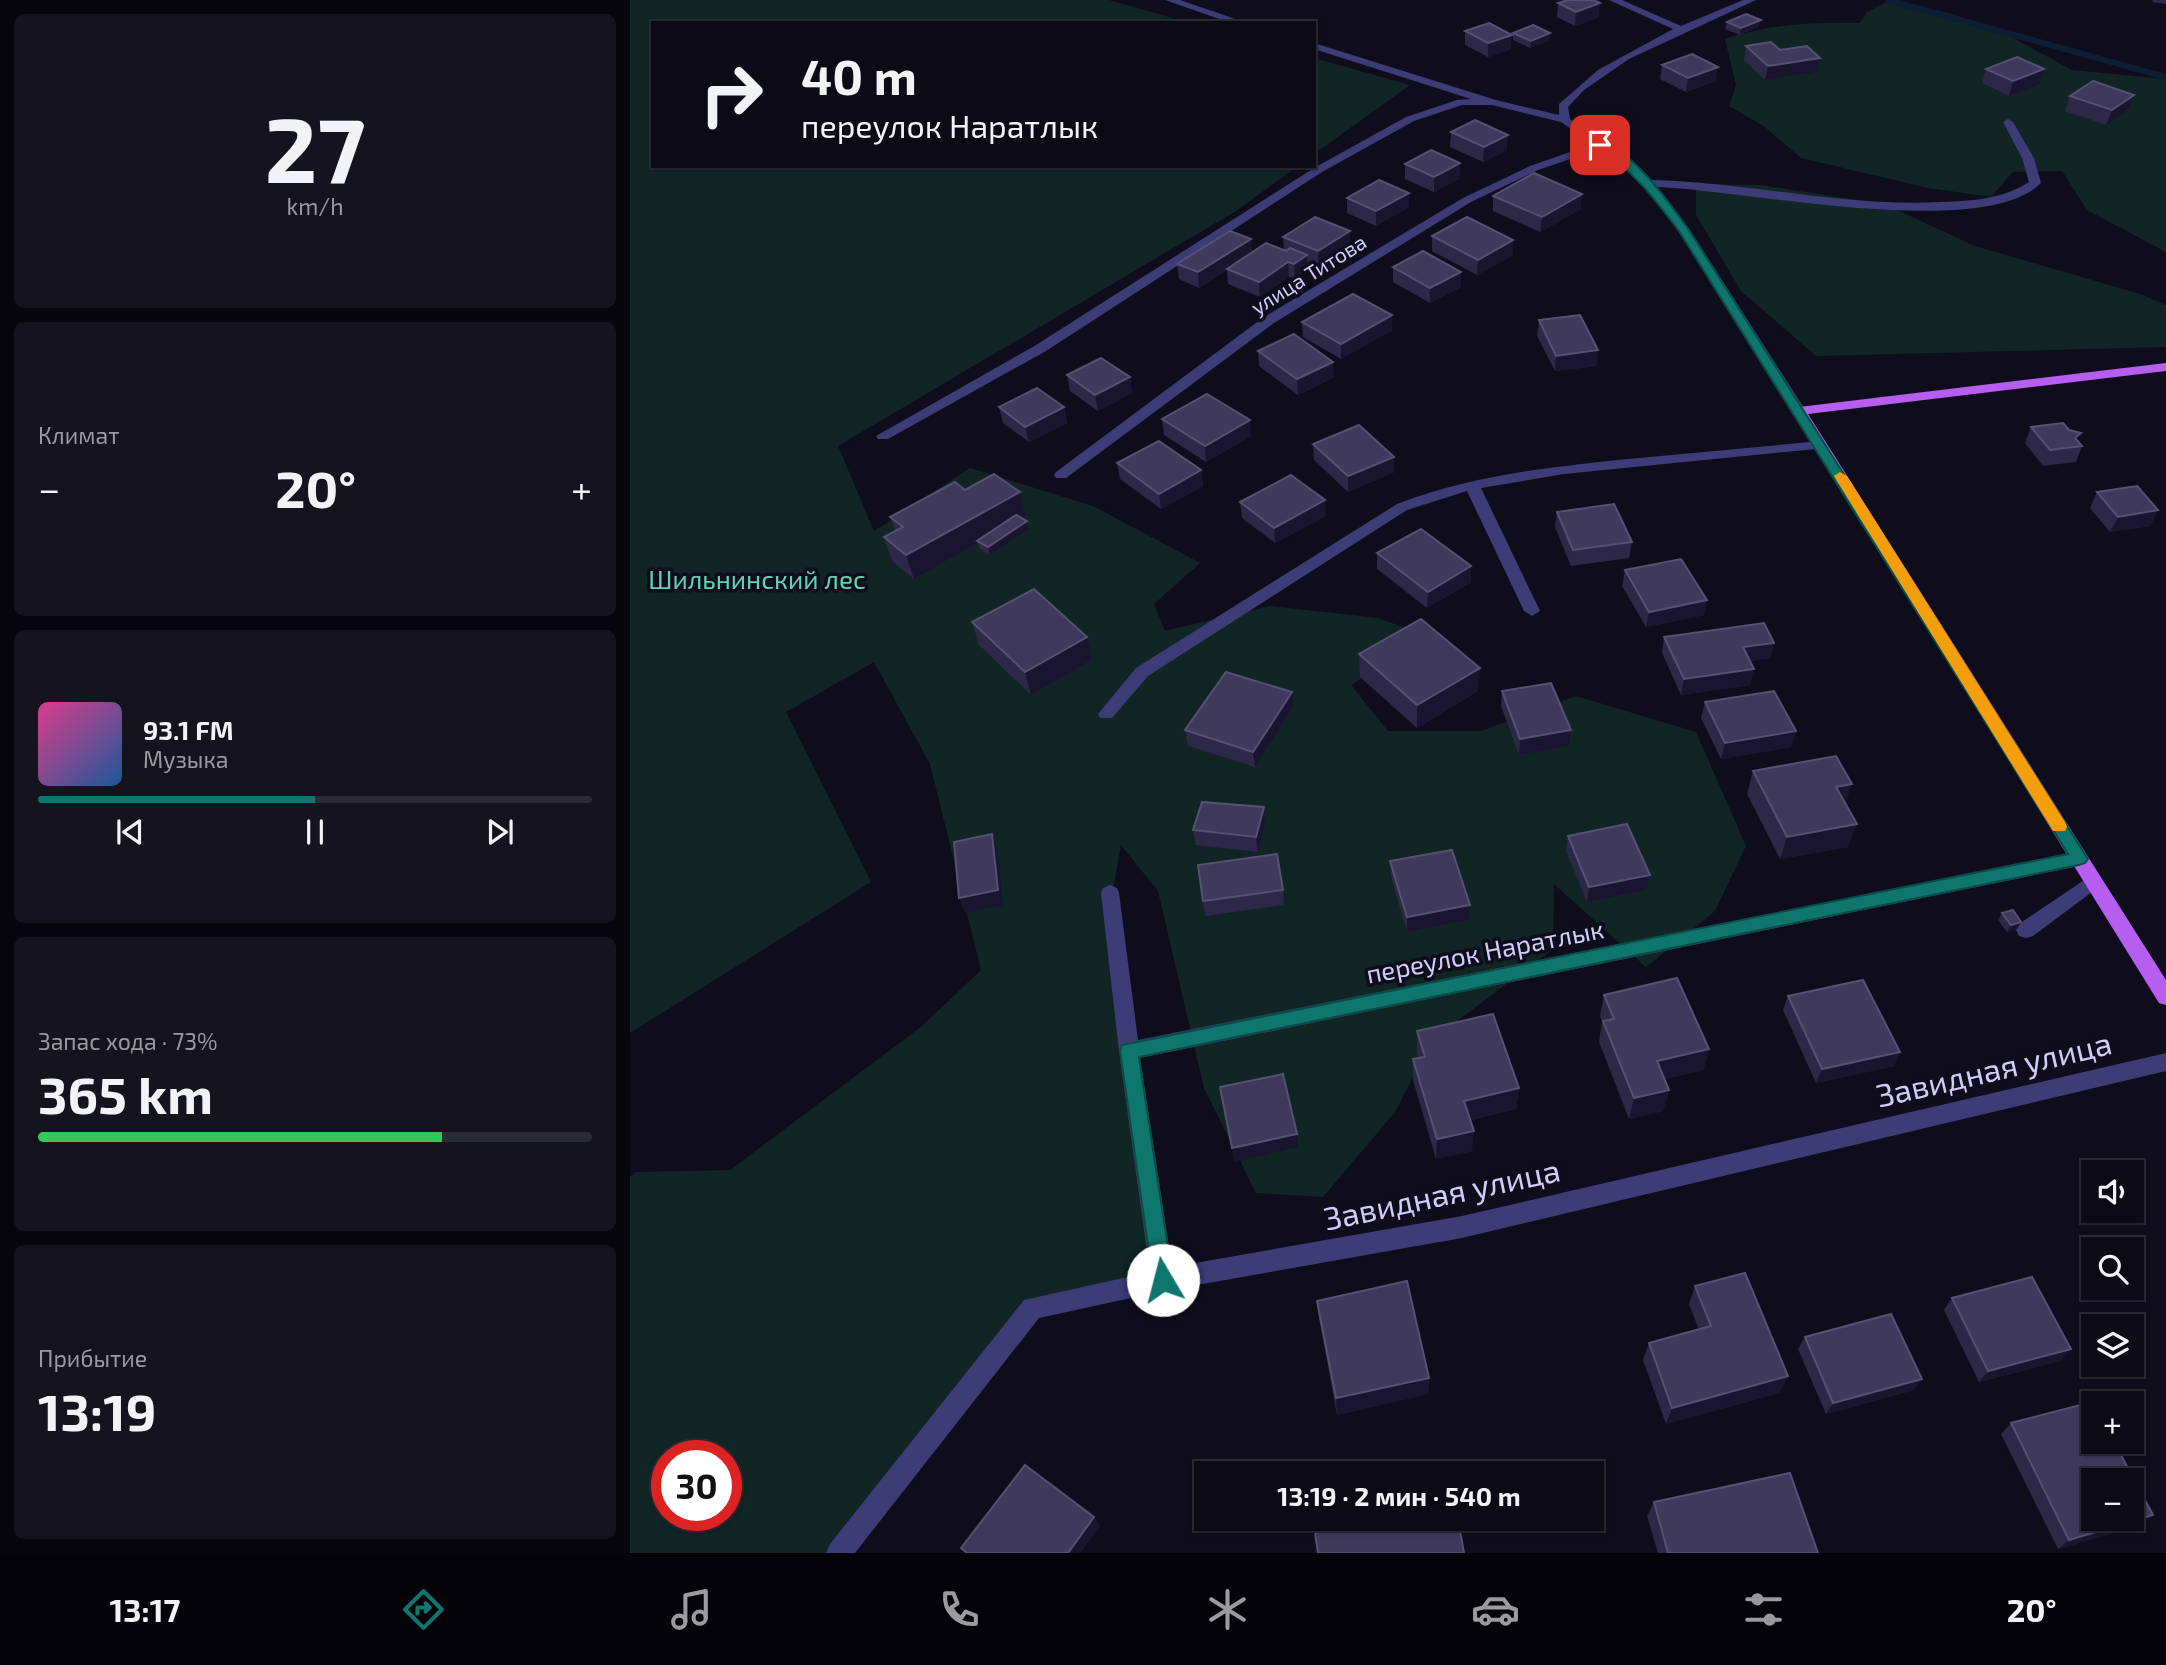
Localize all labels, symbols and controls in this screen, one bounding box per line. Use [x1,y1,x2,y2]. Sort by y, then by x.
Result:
text: 40 m [801,46,917,105]
icon: right [686,49,777,140]
text: 27 [265,92,365,201]
text: переулок Наратлык [801,106,1098,144]
pin [1570,115,1630,175]
icon: arrive [1581,126,1619,164]
text: km/h [286,192,344,220]
street label: улица Титова [1246,228,1371,320]
text: Климат [38,421,119,449]
text: 20° [275,456,356,518]
text: − [38,465,60,511]
text: + [571,465,592,511]
park label: Шильнинский лес [648,563,866,594]
text: 93.1 FM [143,714,233,745]
text: Музыка [143,745,228,773]
icon: previous [111,813,149,851]
icon: pause [296,813,334,851]
icon: next [481,813,519,851]
street label: переулок Наратлык [1363,912,1606,990]
street label: Завидная улица [1872,1022,2115,1115]
text: Запас хода · 73% [38,1027,218,1055]
text: 365 km [38,1062,213,1124]
street label: Завидная улица [1320,1149,1563,1238]
map controls [2081,1160,2144,1531]
button: sound [2081,1160,2144,1223]
button: search [2081,1237,2144,1300]
position arrow [1126,1243,1200,1317]
button: layers [2081,1314,2144,1377]
text: Прибытие [38,1344,147,1372]
text: 13:19 [38,1379,156,1441]
button: + [2081,1391,2144,1454]
speed limit sign: 30 [651,1440,742,1531]
button: − [2081,1468,2144,1531]
text: 13:19 · 2 мин · 540 m [1277,1480,1521,1511]
icon: directions [399,1585,448,1634]
icon: music [667,1585,716,1634]
icon: phone [935,1585,984,1634]
icon: climate [1203,1585,1252,1634]
icon: car [1471,1585,1520,1634]
icon: filters [1739,1585,1788,1634]
text: 13:17 [109,1590,180,1628]
text: 20° [2007,1590,2057,1628]

